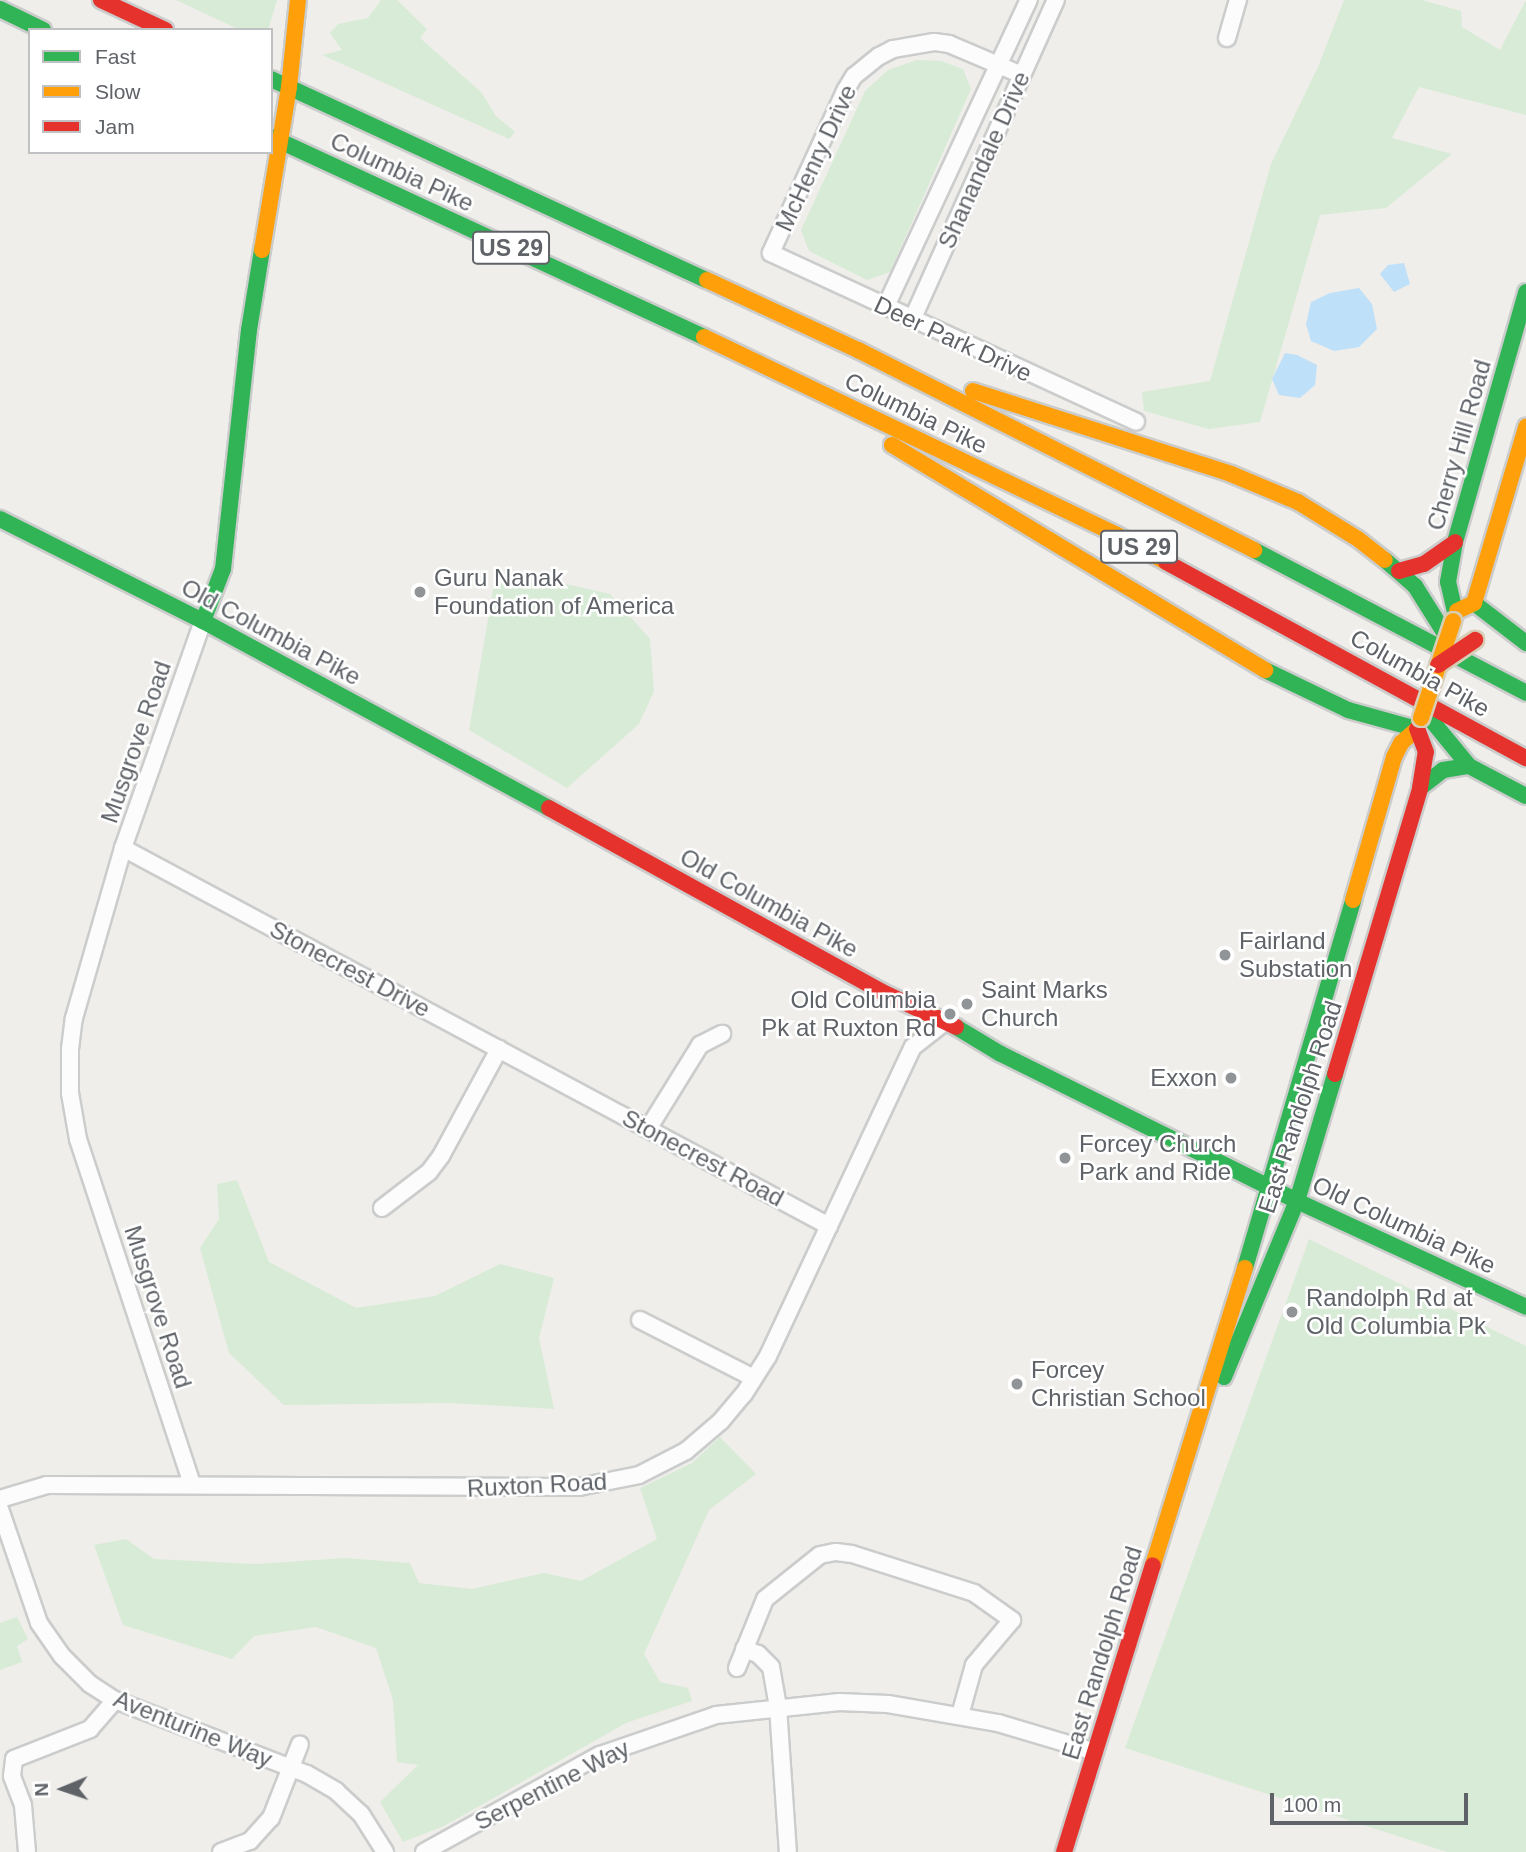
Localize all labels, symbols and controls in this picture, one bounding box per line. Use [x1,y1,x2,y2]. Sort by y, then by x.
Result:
legend [28,28,273,154]
text: Fast [95,45,136,68]
street label: Shanandale Drive [932,67,1036,253]
text: Slow [95,80,141,103]
street label: McHenry Drive [769,80,863,236]
text: Jam [95,115,135,138]
street label: Columbia Pike [326,126,478,218]
road number: US 29 [471,229,551,268]
street label: Deer Park Drive [870,290,1036,388]
street label: Cherry Hill Road [1421,356,1497,534]
street label: Columbia Pike [840,366,992,460]
road number: US 29 [1099,527,1179,566]
place label: Guru Nanak Foundation of America [434,564,675,620]
street label: Old Columbia Pike [176,573,366,691]
marker: Guru Nanak Foundation of America [412,584,428,600]
street label: Columbia Pike [1345,623,1495,723]
street label: Musgrove Road [95,657,177,827]
street label: Old Columbia Pike [675,842,863,964]
street label: Stonecrest Drive [265,915,435,1023]
place label: Fairland Substation [1239,927,1352,983]
marker: Fairland Substation [1217,947,1233,963]
place label: Saint Marks Church [981,976,1108,1032]
place label: Old Columbia Pk at Ruxton Rd [761,986,936,1042]
marker: Saint Marks Church [959,996,975,1012]
street label: East Randolph Road [1252,997,1348,1217]
marker: Old Columbia Pk at Ruxton Rd [942,1006,958,1022]
place label: Exxon [1150,1064,1217,1092]
marker: Exxon [1223,1070,1239,1086]
street label: Stonecrest Road [617,1103,789,1213]
place label: Forcey Church Park and Ride [1079,1130,1236,1186]
marker: Forcey Church Park and Ride [1057,1150,1073,1166]
street label: Old Columbia Pike [1308,1170,1500,1280]
street label: Musgrove Road [118,1222,198,1392]
place label: Randolph Rd at Old Columbia Pk [1306,1284,1486,1340]
marker: Randolph Rd at Old Columbia Pk [1284,1304,1300,1320]
place label: Forcey Christian School [1031,1356,1206,1412]
marker: Forcey Christian School [1009,1376,1025,1392]
street label: Ruxton Road [466,1467,608,1503]
street label: East Randolph Road [1056,1543,1148,1763]
street label: Aventurine Way [110,1684,276,1774]
street label: Serpentine Way [470,1734,634,1836]
north arrow [28,1754,98,1824]
scale bar [1274,1778,1472,1822]
text: N [31,1783,52,1797]
text: 100 m [1283,1793,1341,1816]

